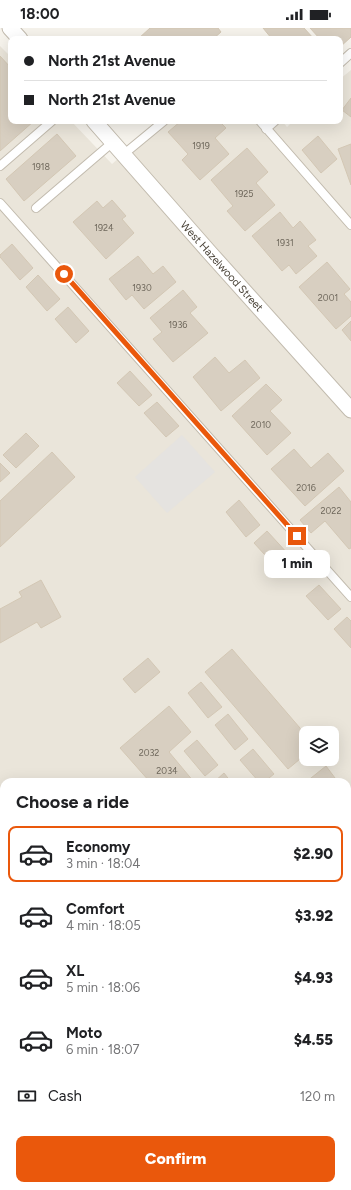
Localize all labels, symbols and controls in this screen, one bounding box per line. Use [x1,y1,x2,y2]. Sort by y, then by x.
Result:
text: 18:00 [20,5,59,23]
text: North 21st Avenue [48,52,176,70]
text: North 21st Avenue [48,91,176,109]
house number: 1919 [192,140,210,151]
house number: 1918 [32,161,50,172]
house number: 1925 [234,188,254,199]
street label: West Hazelwood Street [178,218,266,314]
house number: 1924 [94,222,114,233]
house number: 1931 [276,237,294,248]
route start [55,265,73,283]
house number: 1930 [132,282,152,293]
house number: 2001 [318,292,338,303]
house number: 1936 [169,319,187,330]
house number: 2010 [251,419,271,430]
house number: 2016 [296,482,316,493]
house number: 2022 [321,505,341,516]
route end [288,527,306,545]
callout: 1 min [264,550,330,578]
text: 1 min [281,556,313,571]
map controls [299,726,339,766]
button: layers [299,726,339,766]
house number: 2032 [139,747,159,758]
house number: 2034 [156,765,178,776]
text: Choose a ride [16,791,129,813]
icon: car [18,836,54,872]
text: Economy [66,838,131,856]
text: $2.90 [293,845,333,863]
text: 3 min · 18:04 [66,856,140,871]
icon: car [18,898,54,934]
text: Comfort [66,900,125,918]
text: $3.92 [295,907,333,925]
text: 4 min · 18:05 [66,918,141,933]
icon: car [18,960,54,996]
text: XL [66,962,84,980]
text: $4.93 [294,969,333,987]
text: 5 min · 18:06 [66,980,140,995]
icon: car [18,1022,54,1058]
text: Moto [66,1024,102,1042]
text: $4.55 [294,1031,333,1049]
text: 6 min · 18:07 [66,1042,140,1057]
icon: cash [16,1085,38,1107]
text: Cash [48,1087,82,1105]
text: 120 m [300,1089,335,1104]
button: Confirm [16,1136,335,1182]

